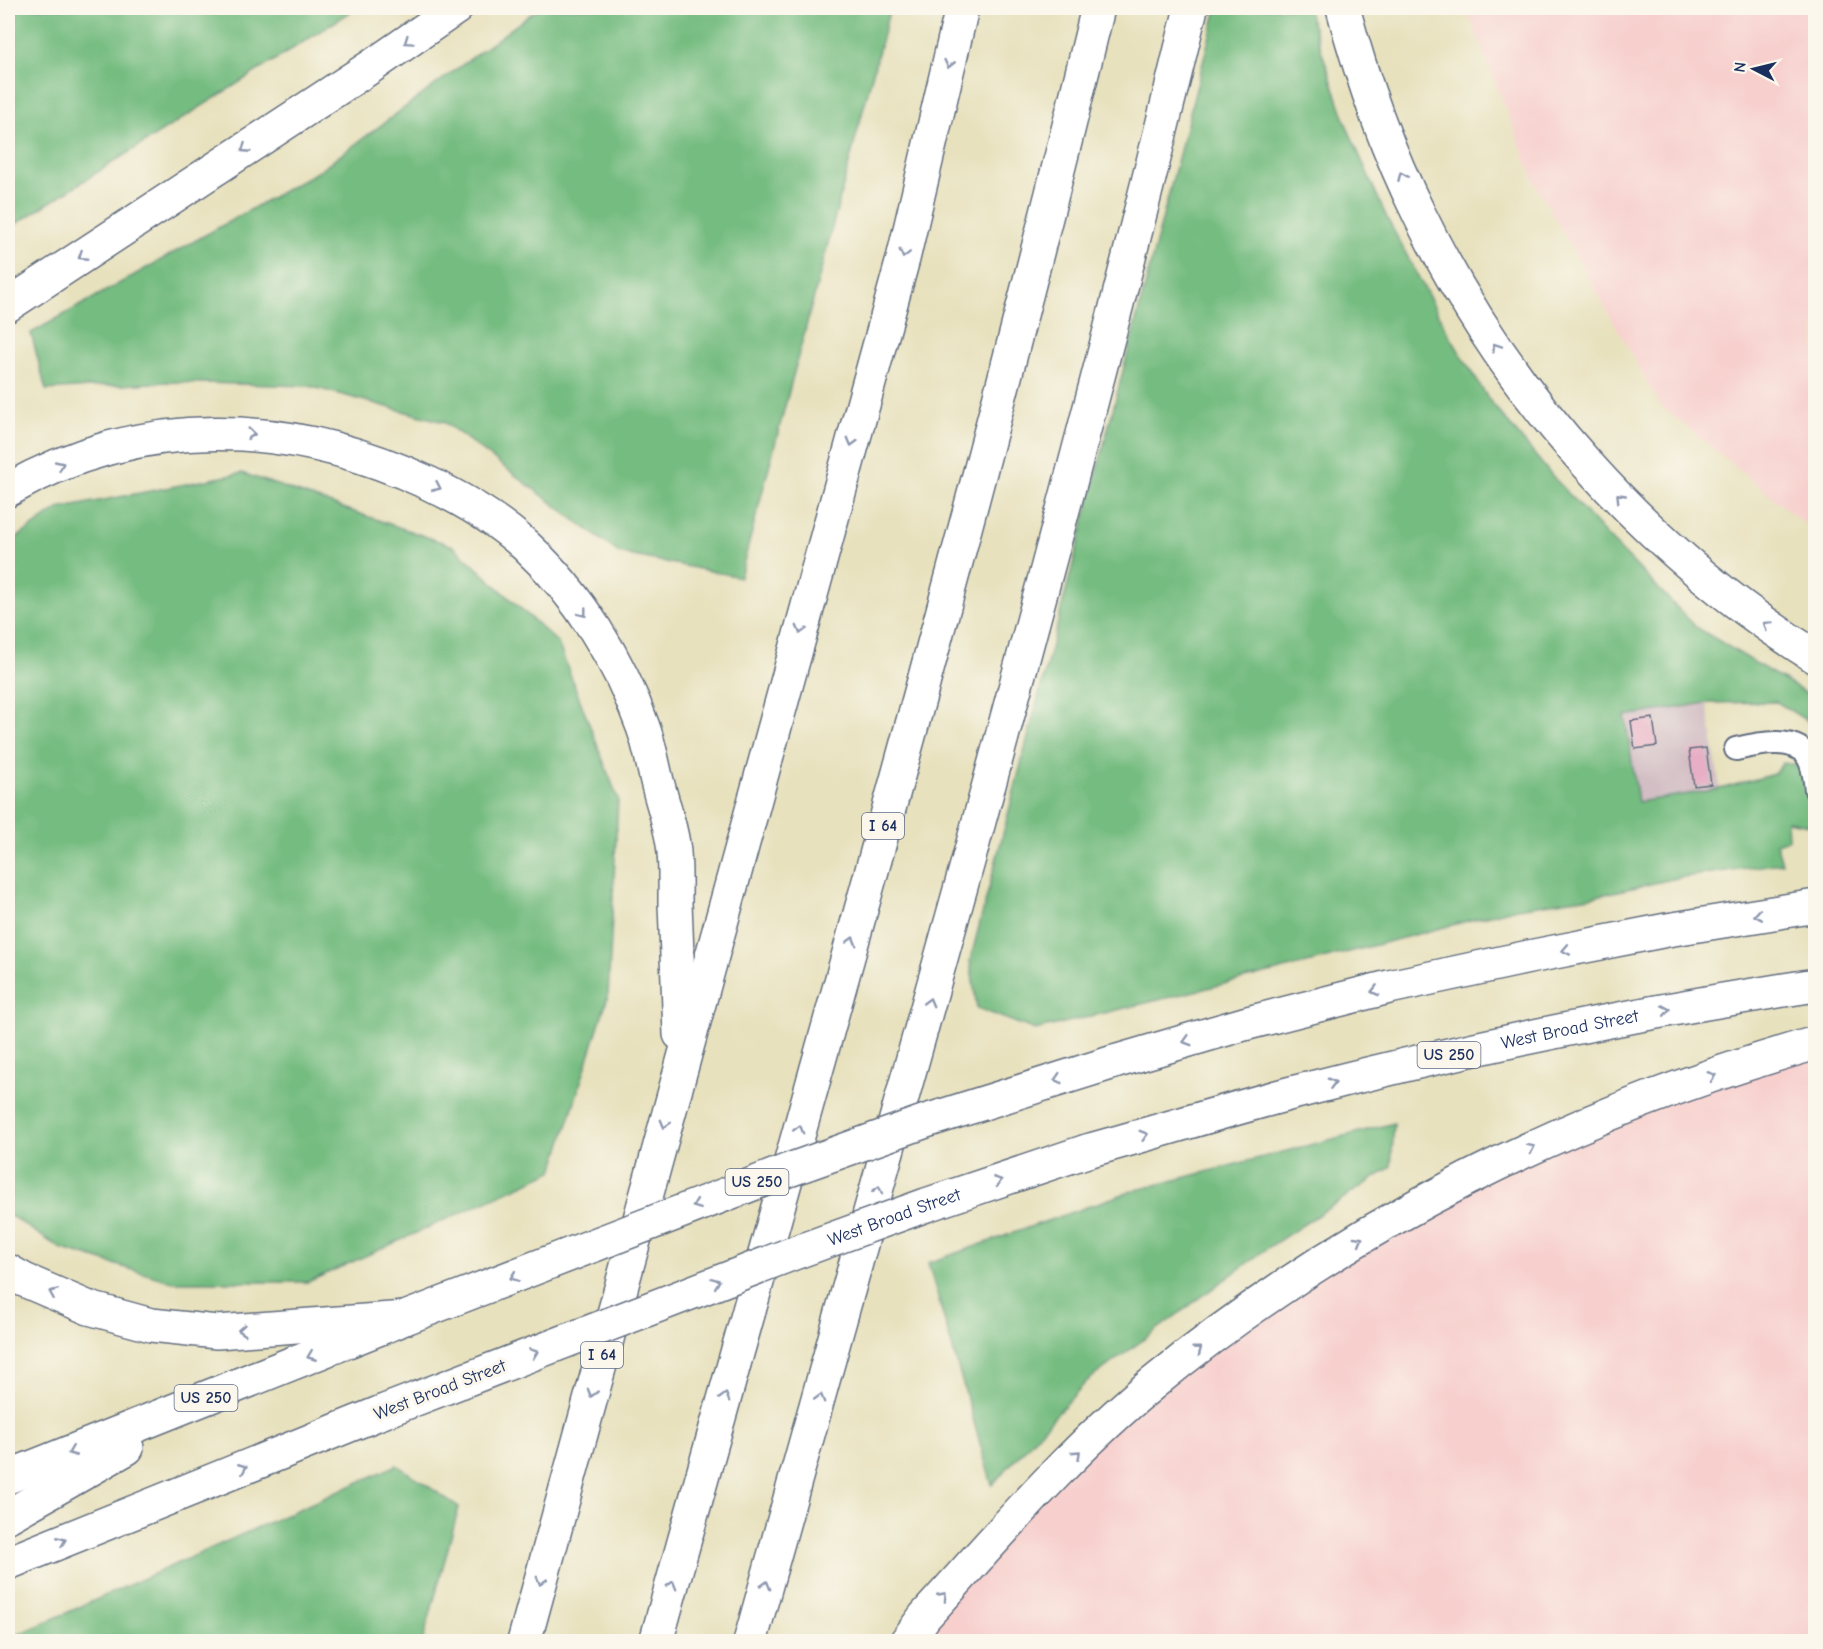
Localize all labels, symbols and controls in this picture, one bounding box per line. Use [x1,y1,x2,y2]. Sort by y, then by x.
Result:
one-way arrow [403,34,414,45]
north arrow [1724,39,1784,99]
one-way arrow [943,59,956,69]
text: N [1731,61,1750,74]
one-way arrow [241,142,252,153]
one-way arrow [1397,172,1409,183]
one-way arrow [78,249,89,260]
one-way arrow [898,249,911,259]
one-way arrow [1493,342,1504,353]
one-way arrow [246,427,255,440]
one-way arrow [847,437,860,447]
one-way arrow [54,460,65,472]
one-way arrow [430,480,441,492]
one-way arrow [1616,494,1627,505]
one-way arrow [576,606,587,617]
one-way arrow [1762,621,1773,632]
one-way arrow [796,624,808,635]
road number: I 64 [862,813,904,839]
one-way arrow [1753,908,1763,921]
one-way arrow [844,936,857,946]
one-way arrow [1561,943,1571,956]
one-way arrow [1370,983,1380,996]
one-way arrow [922,997,934,1007]
one-way arrow [1660,1004,1670,1017]
street label: West Broad Street [1499,1005,1641,1053]
one-way arrow [1182,1034,1193,1046]
road number: US 250 [1418,1042,1480,1068]
one-way arrow [1706,1071,1717,1084]
one-way arrow [1053,1072,1064,1084]
one-way arrow [1326,1078,1336,1091]
one-way arrow [660,1119,673,1129]
one-way arrow [792,1124,805,1134]
one-way arrow [1138,1130,1149,1142]
one-way arrow [1524,1144,1535,1155]
road number: US 250 [726,1169,789,1195]
one-way arrow [992,1176,1003,1188]
street label: West Broad Street [825,1183,964,1250]
one-way arrow [870,1185,883,1195]
one-way arrow [691,1198,702,1211]
one-way arrow [1353,1235,1363,1247]
one-way arrow [509,1269,520,1282]
one-way arrow [709,1277,720,1289]
one-way arrow [48,1288,59,1300]
one-way arrow [237,1324,246,1337]
road number: I 64 [581,1342,623,1368]
one-way arrow [1191,1346,1202,1357]
one-way arrow [528,1348,539,1360]
one-way arrow [307,1349,318,1361]
street label: West Broad Street [371,1355,510,1425]
road number: US 250 [174,1385,238,1411]
one-way arrow [587,1387,599,1398]
one-way arrow [717,1392,730,1402]
one-way arrow [812,1393,825,1403]
one-way arrow [67,1445,78,1457]
one-way arrow [1070,1450,1080,1461]
one-way arrow [237,1463,247,1476]
one-way arrow [56,1536,66,1549]
one-way arrow [535,1576,548,1586]
one-way arrow [665,1580,677,1591]
one-way arrow [759,1580,771,1591]
one-way arrow [936,1592,947,1603]

